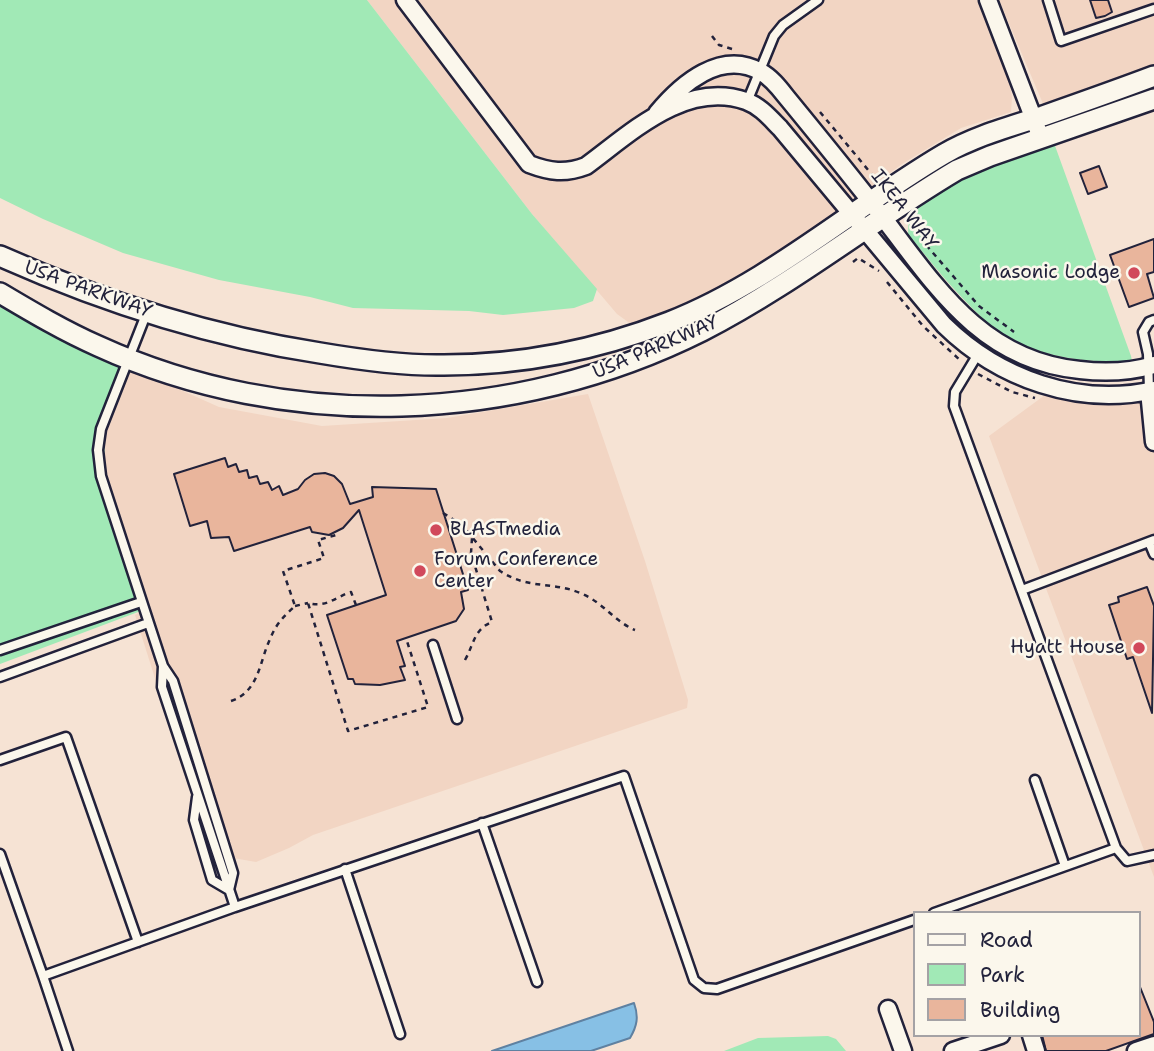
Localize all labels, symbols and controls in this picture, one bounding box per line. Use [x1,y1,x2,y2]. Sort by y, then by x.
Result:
street label: IKEA WAY [866,165,942,255]
street label: USA PARKWAY [21,256,155,324]
place label: Masonic Lodge [981,262,1120,284]
marker: Masonic Lodge [1126,265,1142,281]
street label: USA PARKWAY [590,311,722,385]
place label: BLASTmedia [450,519,561,541]
marker: BLASTmedia [428,522,444,538]
place label: Forum Conference Center [434,549,598,593]
marker: Forum Conference Center [412,563,428,579]
place label: Hyatt House [1010,637,1125,659]
marker: Hyatt House [1131,640,1147,656]
legend [912,911,1140,1037]
text: Road [980,926,1033,954]
text: Park [980,961,1025,989]
text: Building [980,996,1060,1024]

